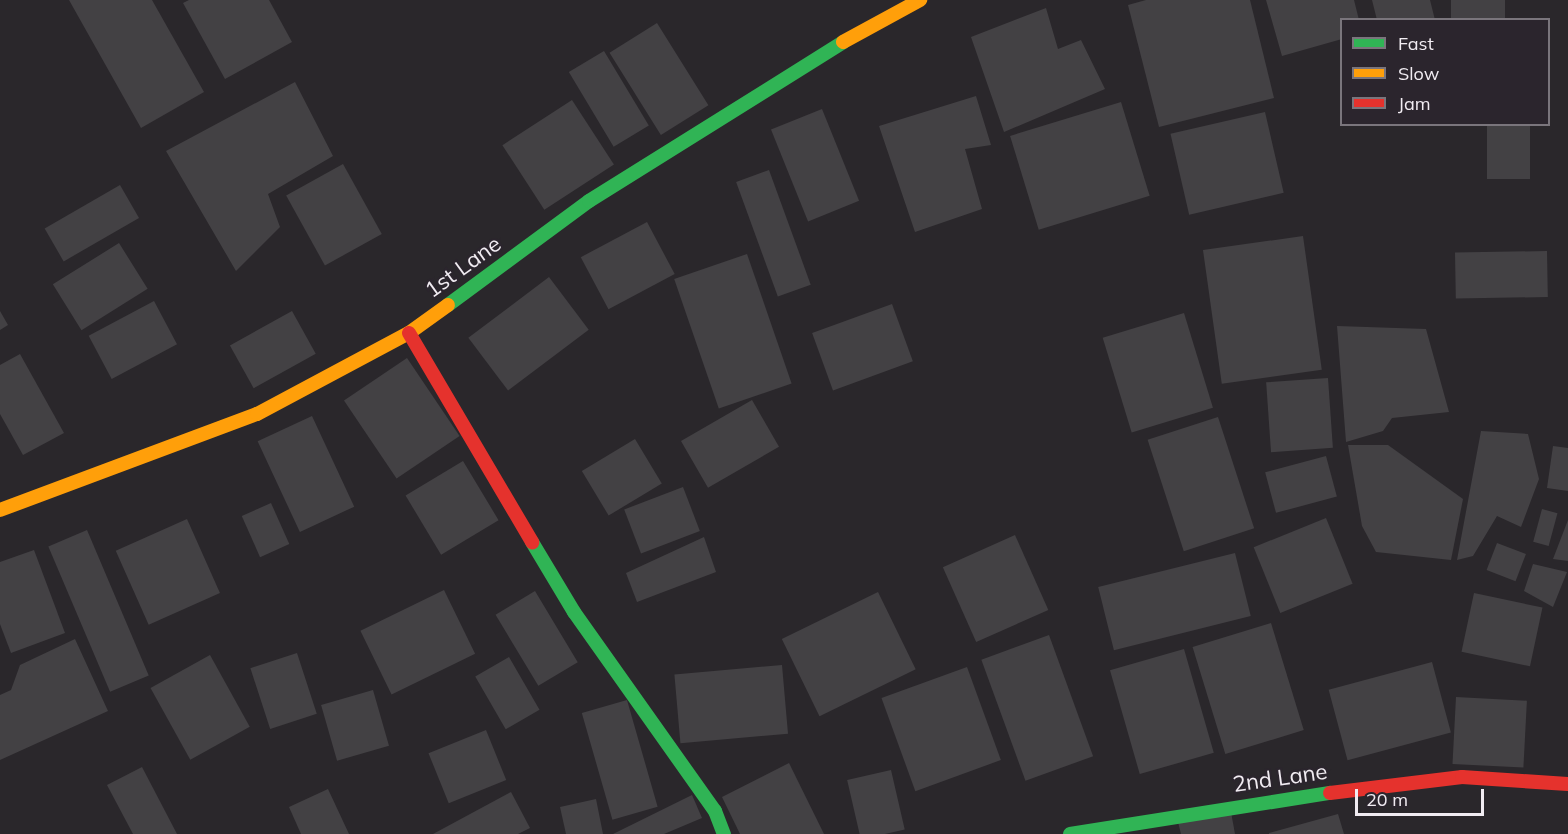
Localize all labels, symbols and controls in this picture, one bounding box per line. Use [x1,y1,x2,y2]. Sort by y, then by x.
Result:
legend [1340,18,1550,126]
text: Fast [1398,32,1434,55]
text: Slow [1398,62,1439,85]
text: Jam [1398,92,1431,115]
street label: 1st Lane [420,231,506,303]
street label: 2nd Lane [1231,758,1329,798]
scale bar [1358,777,1487,815]
text: 20 m [1366,788,1408,811]

